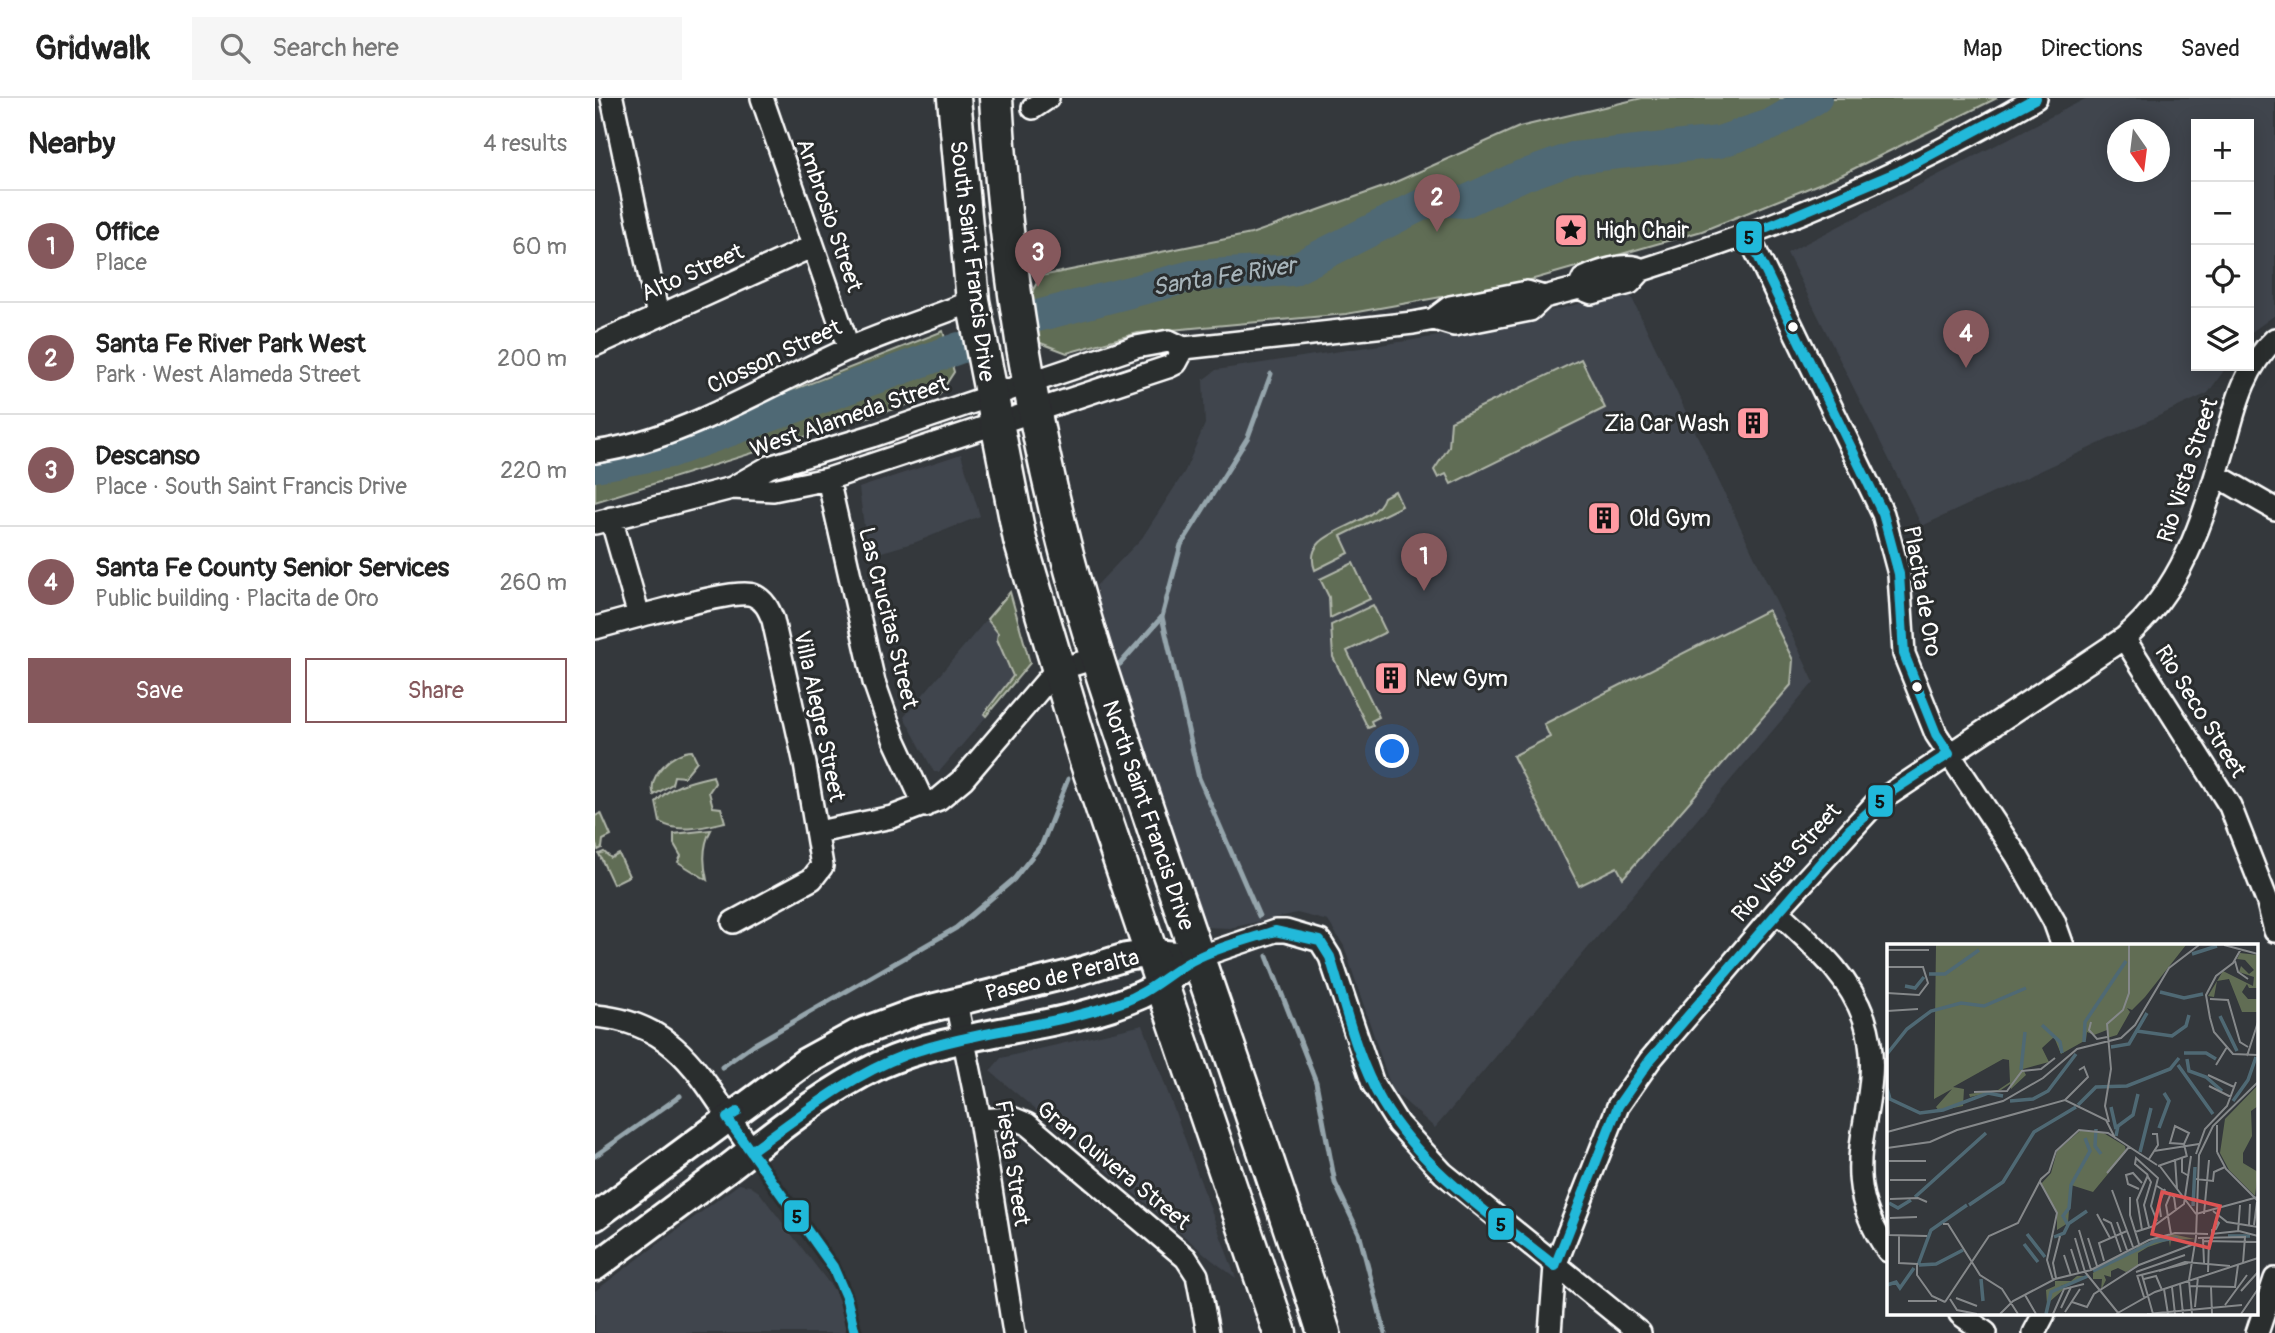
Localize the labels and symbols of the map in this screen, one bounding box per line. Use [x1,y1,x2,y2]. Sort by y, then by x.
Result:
north arrow [2107,119,2170,182]
street label: Ambrosio Street [790,135,870,296]
street label: South Saint Francis Drive [943,139,1002,384]
pin: 2 [1414,174,1460,232]
place icon: High Chair [1552,211,1590,249]
place label: High Chair [1595,216,1689,245]
line badge: 5 [1735,220,1763,254]
text: 5 [1744,226,1754,250]
pin: 3 [1015,229,1061,287]
street label: Alto Street [636,237,749,308]
water label: Santa Fe River [1150,250,1301,302]
pin: 4 [1943,310,1989,368]
street label: Closson Street [702,312,847,400]
unlabelled marker [1786,320,1800,334]
street label: West Alameda Street [746,369,953,464]
street label: Rio Vista Street [2150,394,2225,546]
building icon: Zia Car Wash [1734,404,1772,442]
place label: Zia Car Wash [1604,409,1729,438]
building icon: Old Gym [1585,499,1623,537]
place label: Old Gym [1629,504,1711,533]
street label: Las Crucitas Street [852,524,925,713]
street label: Placita de Oro [1897,524,1948,659]
pin: 1 [1401,533,1447,591]
street label: Villa Alegre Street [787,628,852,805]
street label: Rio Seco Street [2148,640,2253,784]
building icon: New Gym [1372,659,1410,697]
place label: New Gym [1415,664,1508,693]
unlabelled marker [1910,680,1924,694]
street label: North Saint Francis Drive [1096,696,1202,935]
your location [1375,734,1409,768]
line badge: 5 [1867,784,1894,818]
text: 5 [1875,790,1885,814]
street label: Rio Vista Street [1725,796,1848,928]
street label: Paseo de Peralta [982,942,1142,1009]
inset map [1887,944,2257,1316]
street label: Gran Quivera Street [1031,1094,1197,1237]
street label: Fiesta Street [988,1098,1037,1229]
line badge: 5 [783,1199,810,1233]
text: 5 [792,1205,802,1229]
line badge: 5 [1487,1207,1515,1241]
text: 5 [1496,1213,1506,1237]

